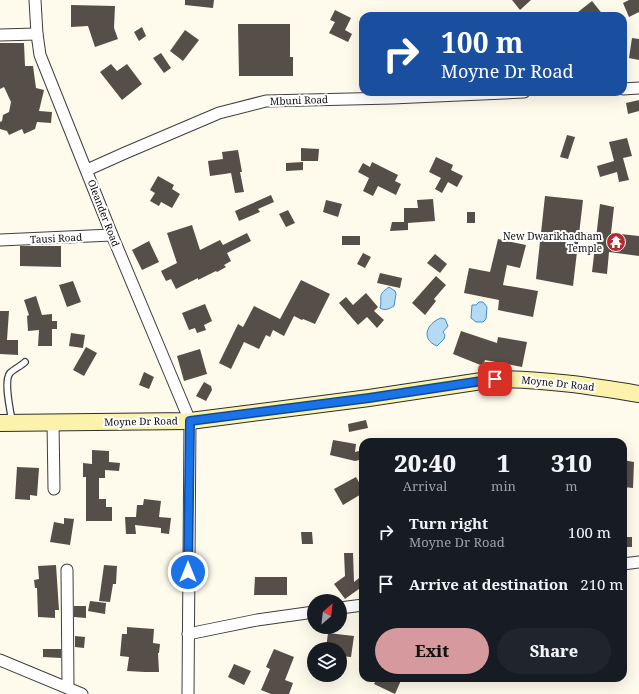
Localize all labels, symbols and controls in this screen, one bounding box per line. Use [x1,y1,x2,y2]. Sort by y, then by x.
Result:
text: 100 m [441,23,523,61]
icon: right [375,28,427,80]
text: Moyne Dr Road [441,59,574,83]
street label: Mbuni Road [270,92,328,108]
street label: Oleander Road [85,177,123,249]
place label: New Dwarikhadham Temple [503,229,603,255]
street label: Tausi Road [30,230,82,246]
temple icon: New Dwarikhadham Temple [605,231,627,253]
pin [478,362,512,396]
icon: arrive [484,368,506,390]
street label: Moyne Dr Road [521,372,595,394]
street label: Moyne Dr Road [104,413,178,429]
text: 20:40 [394,446,456,479]
text: 1 [497,446,510,479]
text: 310 [551,446,592,479]
text: Arrival [403,477,447,495]
text: min [491,477,516,495]
text: m [565,477,578,495]
text: Turn right [409,513,488,533]
icon: right [375,521,397,543]
text: 100 m [568,522,611,542]
text: Moyne Dr Road [409,533,505,551]
position arrow [167,551,209,593]
icon: arrive [375,573,397,595]
text: Arrive at destination [409,574,568,594]
text: 210 m [580,574,624,594]
north arrow [307,594,347,634]
map controls [307,594,347,682]
button: Exit [375,628,489,674]
button: Share [497,628,611,674]
button: layers [307,642,347,682]

